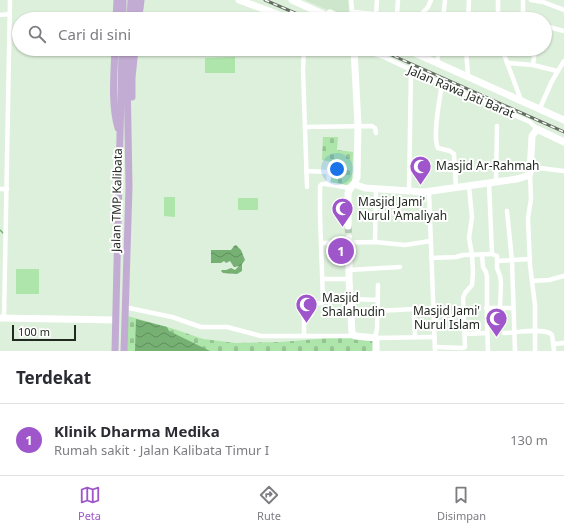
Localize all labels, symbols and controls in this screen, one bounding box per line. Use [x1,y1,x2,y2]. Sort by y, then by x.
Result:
search box [12,12,552,56]
icon: search [26,23,48,45]
text: Cari di sini [58,24,131,44]
street label: Jalan Rawa Jati Barat [404,61,518,122]
street label: Jalan TMP Kalibata [107,148,126,253]
mosque icon: Masjid Ar-Rahmah [407,153,433,186]
place label: Masjid Ar-Rahmah [436,157,540,174]
your location [327,159,347,179]
place label: Masjid Jami' Nurul 'Amaliyah [358,193,447,224]
mosque icon: Masjid Jami' Nurul 'Amaliyah [329,196,355,229]
pin: 1 [328,236,354,266]
place label: Masjid Shalahudin [322,289,385,320]
mosque icon: Masjid Shalahudin [294,292,320,325]
place label: Masjid Jami' Nurul Islam [413,302,480,333]
mosque icon: Masjid Jami' Nurul Islam [483,305,509,338]
scale bar [12,323,76,342]
text: 100 m [18,324,50,339]
text: Terdekat [16,366,91,389]
text: Klinik Dharma Medika [54,421,220,441]
text: 1 [25,431,33,449]
text: 130 m [510,431,548,449]
text: Rumah sakit · Jalan Kalibata Timur I [54,441,269,459]
tab: Peta [78,484,101,523]
tab: Rute [257,484,281,523]
tab: Disimpan [437,484,486,523]

